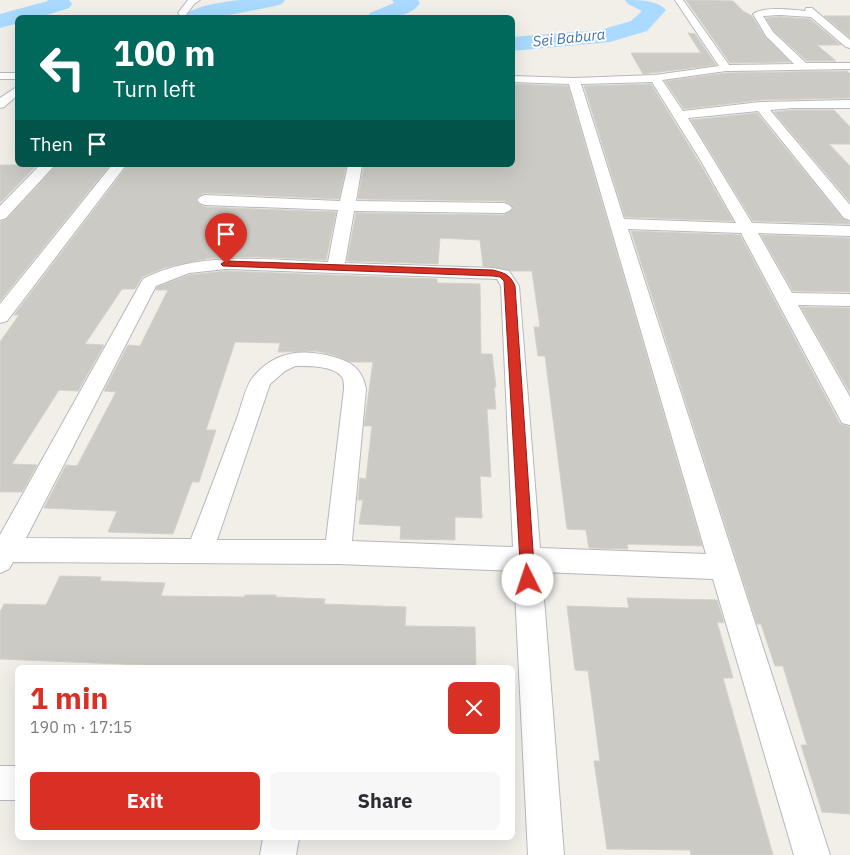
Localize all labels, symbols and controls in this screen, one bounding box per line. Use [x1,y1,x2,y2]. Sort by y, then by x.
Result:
water label: Sei Babura [532,24,606,51]
text: 100 m [113,30,216,76]
icon: left [30,35,95,100]
text: Turn left [113,74,196,103]
icon: arrive [83,130,111,158]
text: Then [30,132,73,156]
pin [205,213,247,264]
icon: arrive [212,220,240,248]
position arrow [501,553,553,605]
text: 1 min [30,678,108,717]
button: close [448,682,500,734]
text: 190 m · 17:15 [30,717,132,737]
button: Exit [30,772,260,830]
button: Share [270,772,500,830]

